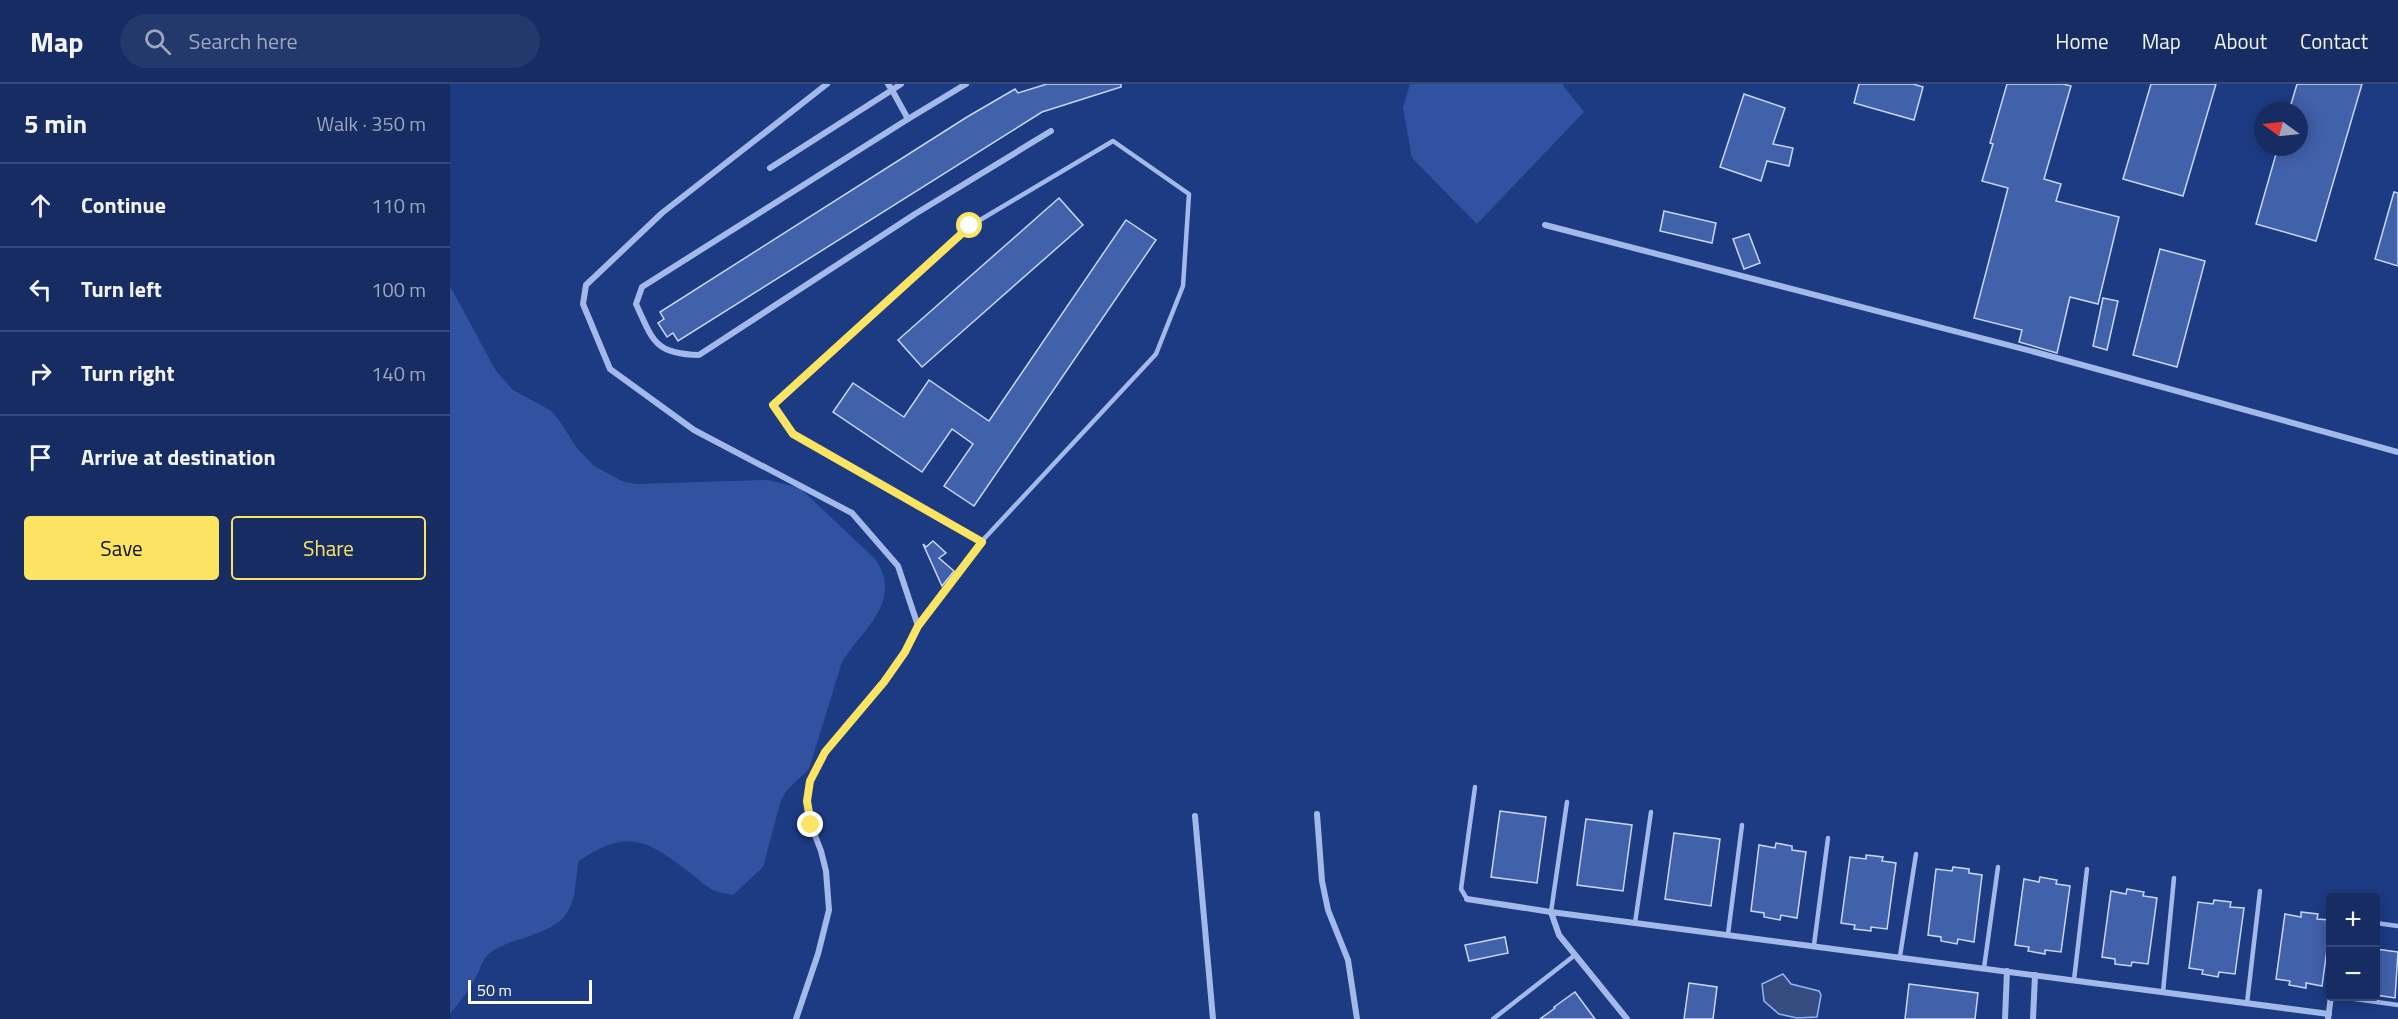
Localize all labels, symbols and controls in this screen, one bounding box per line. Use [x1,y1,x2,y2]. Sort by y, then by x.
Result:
search box [120,14,540,68]
text: Map [30,20,84,63]
text: Search here [189,24,298,58]
icon: search [141,25,174,58]
text: Home [2055,25,2109,57]
text: Map [2142,25,2181,57]
text: About [2214,25,2267,57]
text: Contact [2300,25,2368,57]
north arrow [2254,102,2308,156]
text: 5 min [24,104,87,143]
text: Walk · 350 m [317,108,426,139]
text: Continue [81,188,166,222]
icon: ahead [24,189,57,222]
text: 110 m [371,190,426,221]
route start [956,212,982,238]
text: Turn left [81,272,162,306]
icon: left [24,273,57,306]
text: 100 m [371,274,426,305]
text: Turn right [81,356,175,390]
icon: right [24,357,57,390]
text: 140 m [371,358,426,389]
text: Arrive at destination [81,440,276,474]
icon: arrive [24,441,57,474]
button: Save [24,516,219,580]
button: Share [231,516,426,580]
route end [797,811,823,837]
map controls [2326,893,2380,1001]
button: + [2326,893,2380,947]
button: − [2326,947,2380,1001]
scale bar [468,977,592,1004]
text: 50 m [477,978,512,1002]

